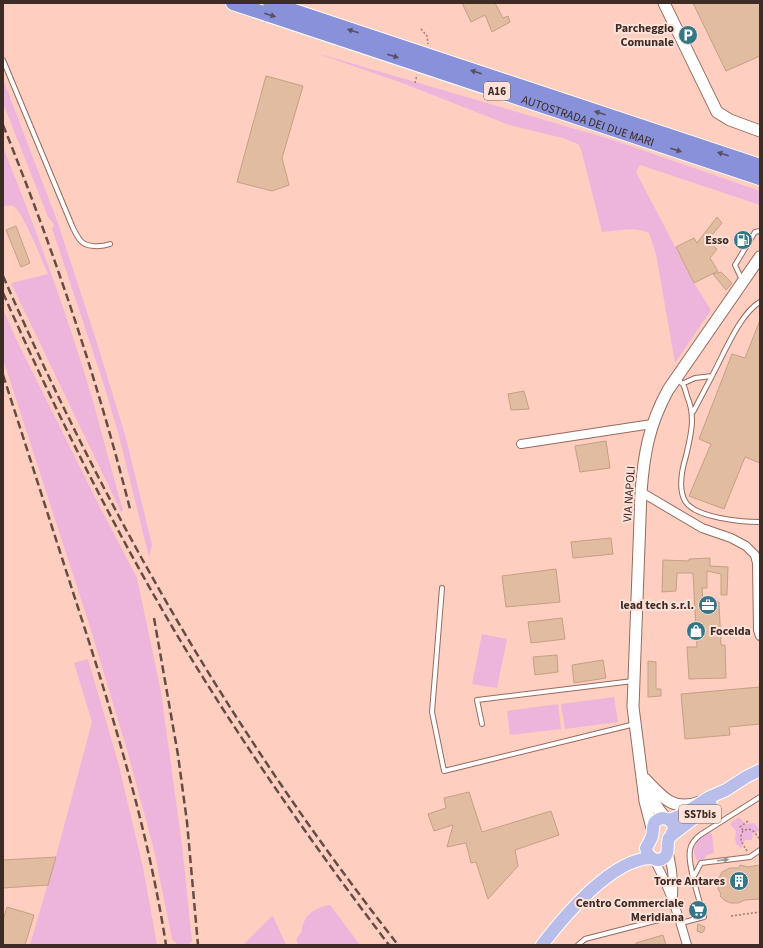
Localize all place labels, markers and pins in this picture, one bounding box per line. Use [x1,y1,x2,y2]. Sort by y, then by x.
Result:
place label: Parcheggio Comunale [615,20,674,51]
parking icon: Parcheggio Comunale [677,24,699,46]
fuel station icon: Esso [732,229,754,251]
place label: Esso [705,232,729,249]
office icon: lead tech s.r.l. [697,594,719,616]
place label: lead tech s.r.l. [620,597,694,614]
shop icon: Focelda [685,620,707,642]
place label: Focelda [710,623,751,640]
building icon: Torre Antares [728,870,750,892]
place label: Torre Antares [654,873,725,890]
place label: Centro Commerciale Meridiana [576,895,684,926]
supermarket icon: Centro Commerciale Meridiana [687,899,709,921]

